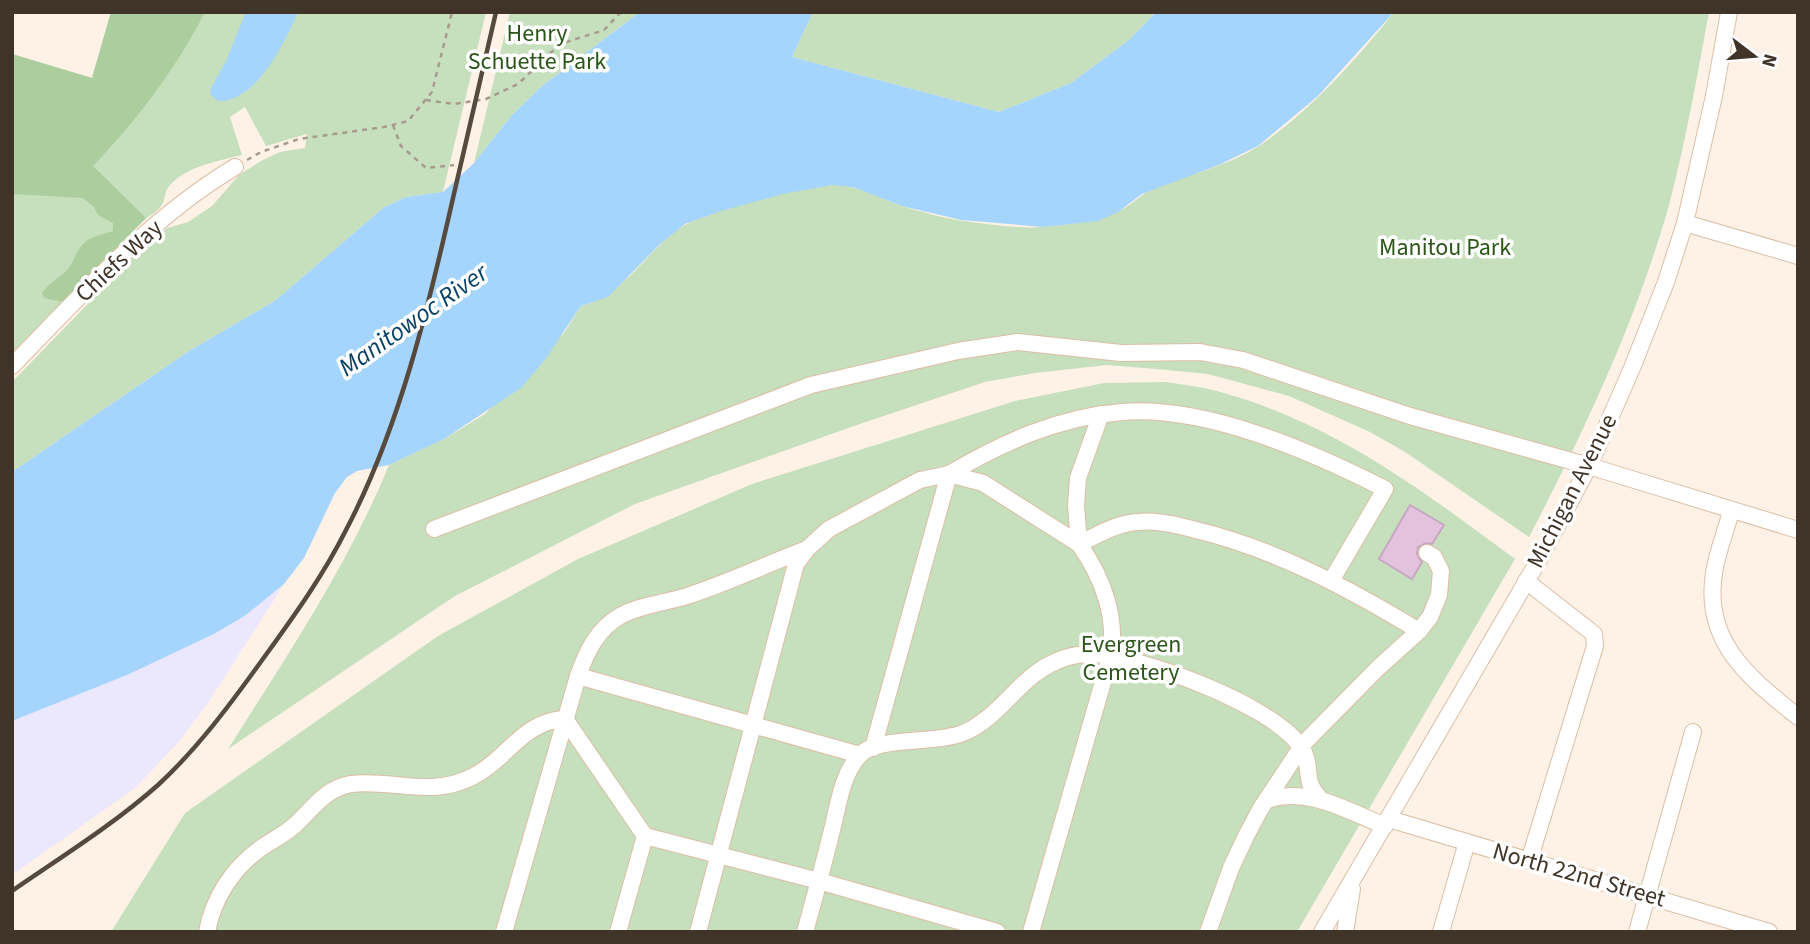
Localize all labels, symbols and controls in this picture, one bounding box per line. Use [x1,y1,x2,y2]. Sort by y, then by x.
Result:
park label: Henry Schuette Park [468,16,606,79]
north arrow [1719,21,1789,91]
text: N [1754,50,1784,70]
street label: Chiefs Way [68,211,170,311]
park label: Manitou Park [1379,230,1511,265]
water label: Manitowoc River [331,254,496,385]
street label: Michigan Avenue [1518,408,1626,574]
park label: Evergreen Cemetery [1081,627,1181,690]
street label: North 22nd Street [1489,834,1669,916]

